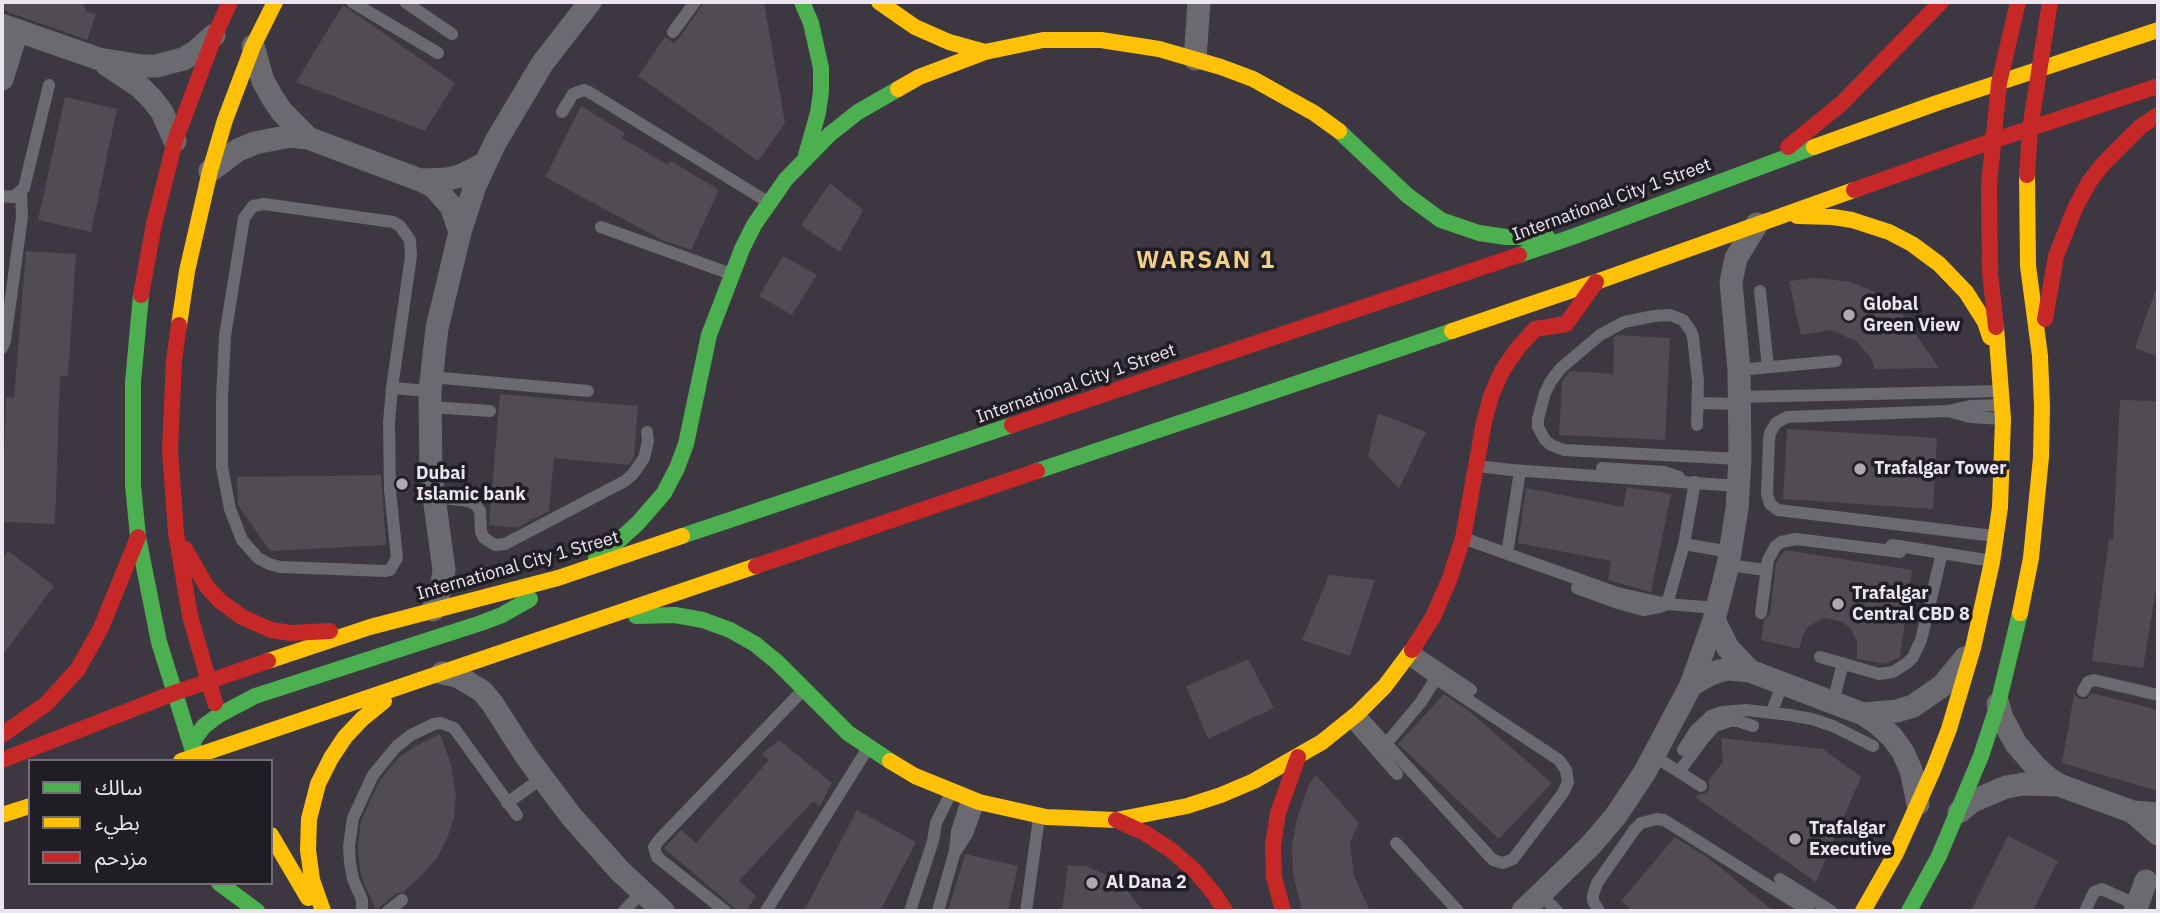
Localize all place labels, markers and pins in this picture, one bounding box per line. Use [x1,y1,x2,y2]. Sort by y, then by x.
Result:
place label: Global Green View [1863,294,1960,336]
marker: Global Green View [1841,307,1857,323]
place label: Trafalgar Tower [1874,458,2006,480]
marker: Trafalgar Tower [1852,461,1868,477]
place label: Dubai Islamic bank [416,463,526,505]
marker: Dubai Islamic bank [394,476,410,492]
place label: Trafalgar Central CBD 8 [1852,583,1970,626]
marker: Trafalgar Central CBD 8 [1830,596,1846,612]
place label: Trafalgar Executive [1809,818,1892,860]
marker: Trafalgar Executive [1787,831,1803,847]
place label: Al Dana 2 [1106,872,1187,894]
marker: Al Dana 2 [1084,875,1100,891]

